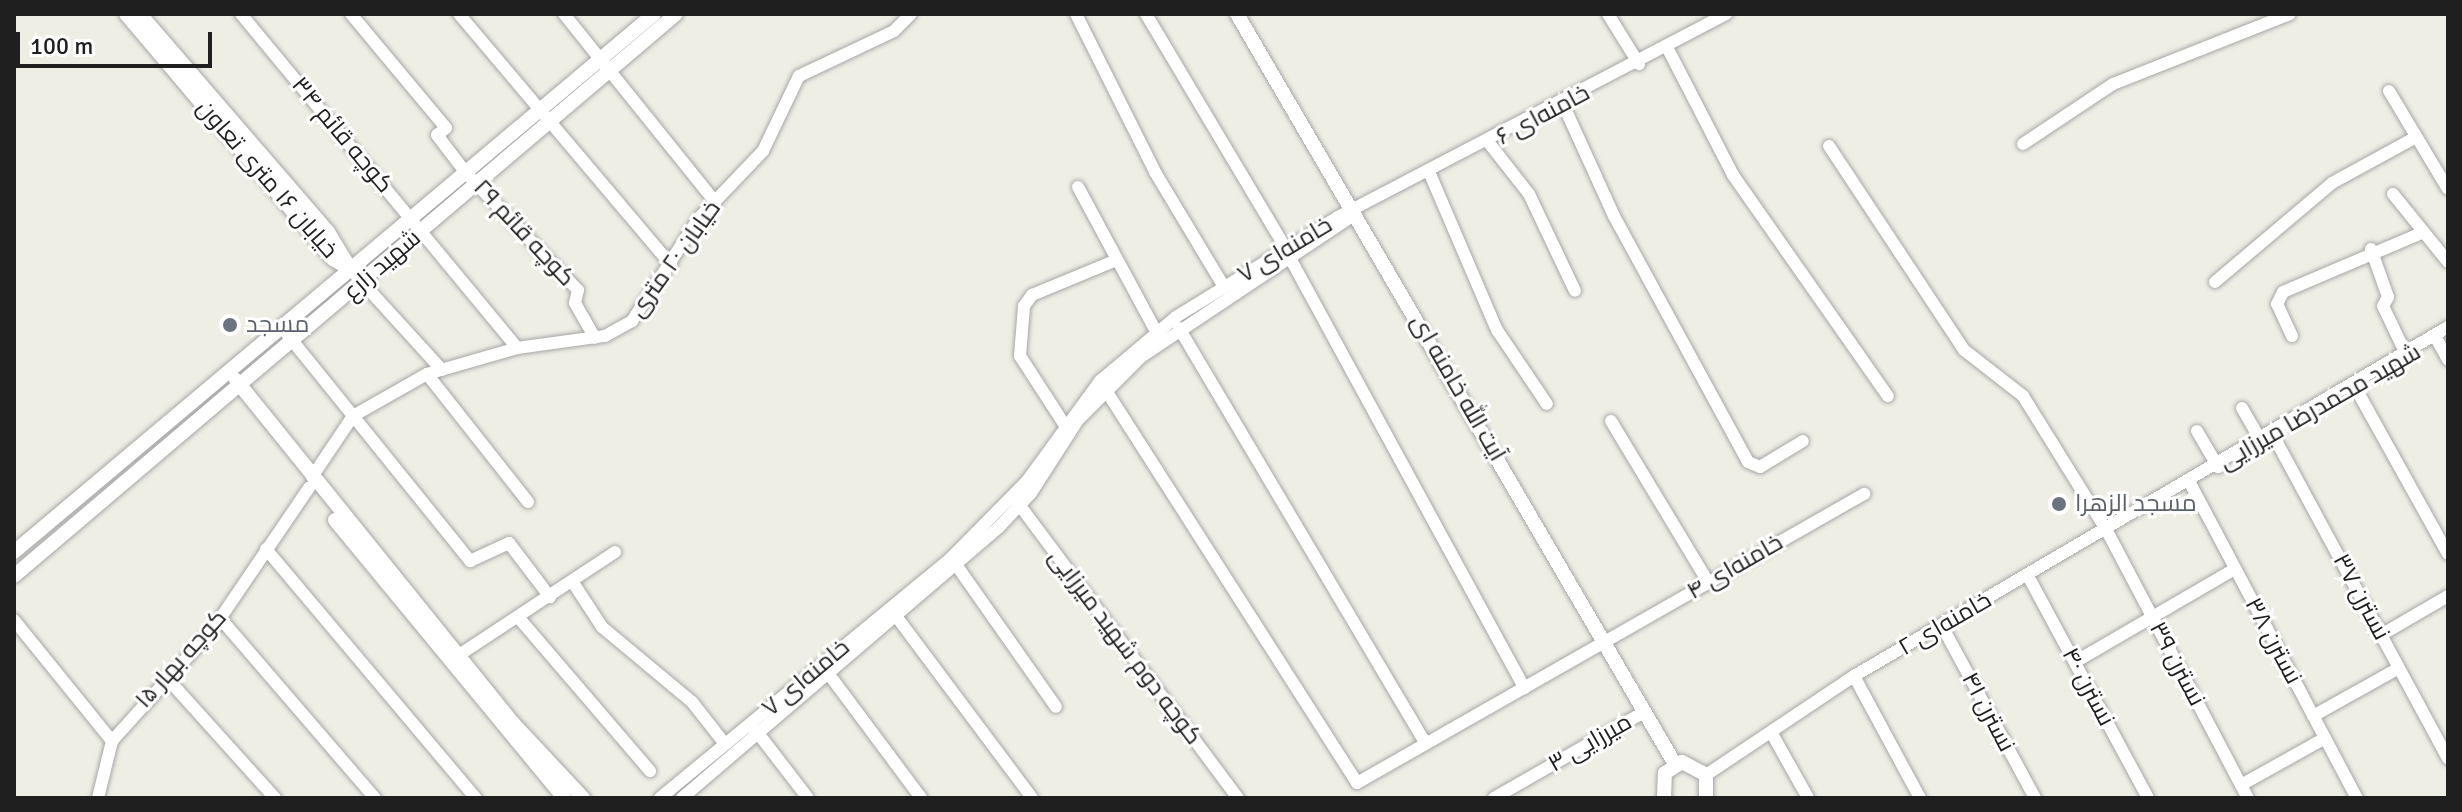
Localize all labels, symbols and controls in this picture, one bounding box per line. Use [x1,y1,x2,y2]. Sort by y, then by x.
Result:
scale bar [20,16,216,66]
text: 100 m [30,31,93,61]
street label: کوچه قائم ۳۴ [285,71,399,199]
street label: خامنه‌ای ۶ [1491,78,1595,152]
street label: خیابان ۱۶ متری تعاون [190,94,344,264]
street label: کوچه قائم ۲۹ [467,174,581,292]
street label: خیابان ۲۰ متری [623,195,727,323]
street label: خامنه‌ای ۷ [1233,211,1337,289]
street label: شهید زارع [337,224,427,306]
street label: آیت الله خامنه ای [1404,309,1512,467]
place label: مسجد [246,311,309,339]
marker: مسجد [221,316,239,334]
street label: شهید محمدرضا میرزایی [2214,337,2426,477]
place label: مسجد الزهرا [2075,490,2197,518]
marker: مسجد الزهرا [2050,495,2068,513]
street label: خامنه‌ای ۴ [1682,528,1788,606]
street label: کوچه دوم شهید میرزایی [1042,544,1208,750]
street label: نسترن ۳۷ [2326,549,2396,645]
street label: خامنه‌ای ۲ [1893,586,1997,662]
street label: نسترن ۳۸ [2238,593,2308,689]
street label: کوچه بهار ۱۵ [129,604,233,714]
street label: نسترن ۳۹ [2143,617,2211,711]
street label: خامنه‌ای ۷ [757,633,855,723]
street label: نسترن ۴۰ [2055,643,2121,731]
street label: نسترن ۴۱ [1955,667,2021,757]
street label: میرزایی ۳ [1543,708,1637,778]

